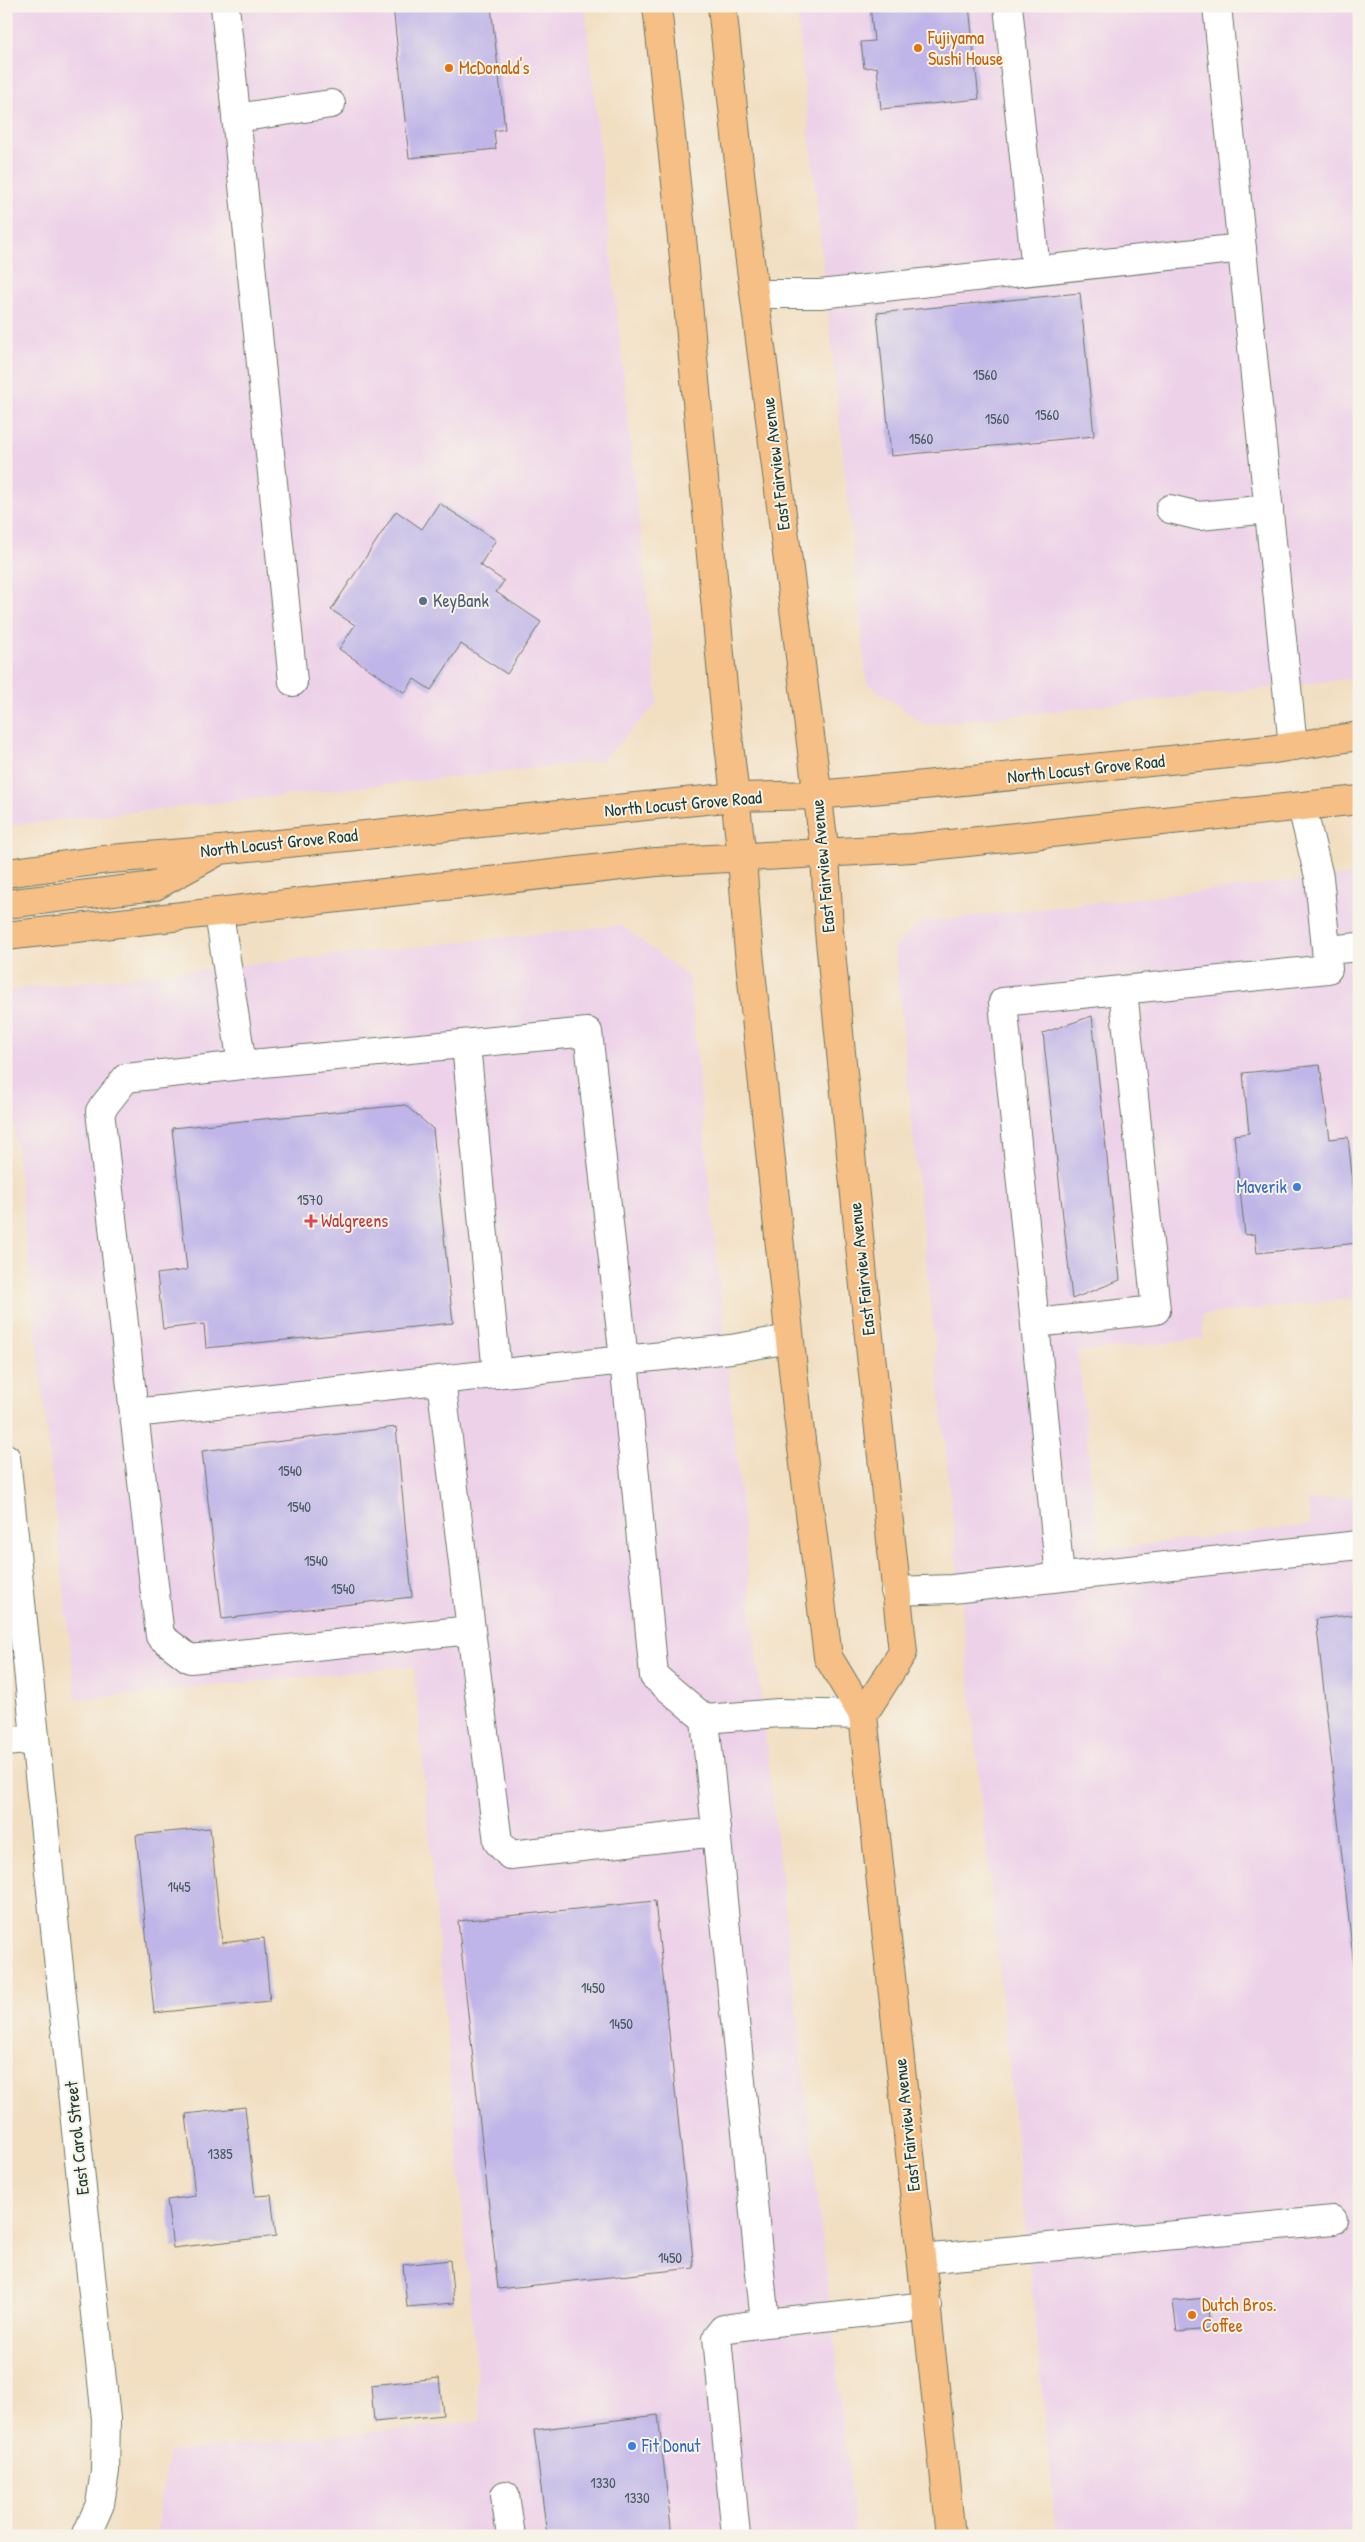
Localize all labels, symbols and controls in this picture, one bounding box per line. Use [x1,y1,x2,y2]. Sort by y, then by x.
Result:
place label: Fujiyama Sushi House [927,25,1003,71]
marker: Fujiyama Sushi House [912,42,924,54]
place label: McDonald's [459,55,529,80]
marker: McDonald's [443,62,455,74]
house number: 1560 [973,364,998,385]
street label: East Fairview Avenue [755,396,796,532]
house number: 1560 [1035,404,1060,425]
house number: 1560 [985,408,1010,429]
house number: 1560 [909,428,934,449]
place label: KeyBank [433,588,490,613]
marker: KeyBank [417,595,429,607]
street label: North Locust Grove Road [1006,748,1166,789]
street label: North Locust Grove Road [603,784,763,823]
street label: East Fairview Avenue [804,798,841,934]
street label: North Locust Grove Road [199,822,359,863]
place label: Maverik [1236,1174,1288,1199]
marker: Maverik [1291,1181,1303,1193]
house number: 1570 [297,1189,323,1210]
street label: East Fairview Avenue [842,1201,881,1337]
place label: Walgreens [321,1208,388,1233]
marker: Walgreens [305,1215,317,1227]
house number: 1540 [278,1460,302,1481]
house number: 1540 [287,1496,311,1517]
house number: 1540 [304,1550,328,1571]
house number: 1540 [331,1578,355,1599]
house number: 1445 [167,1876,191,1897]
house number: 1450 [581,1977,605,1998]
house number: 1450 [609,2013,633,2034]
street label: East Fairview Avenue [887,2057,926,2193]
street label: East Carol Street [58,2079,95,2196]
house number: 1385 [207,2143,233,2164]
house number: 1450 [658,2247,682,2268]
place label: Dutch Bros. Coffee [1202,2292,1277,2338]
marker: Dutch Bros. Coffee [1186,2309,1198,2321]
place label: Fit Donut [641,2433,701,2458]
marker: Fit Donut [626,2440,638,2452]
house number: 1330 [590,2472,616,2493]
house number: 1330 [624,2487,650,2508]

